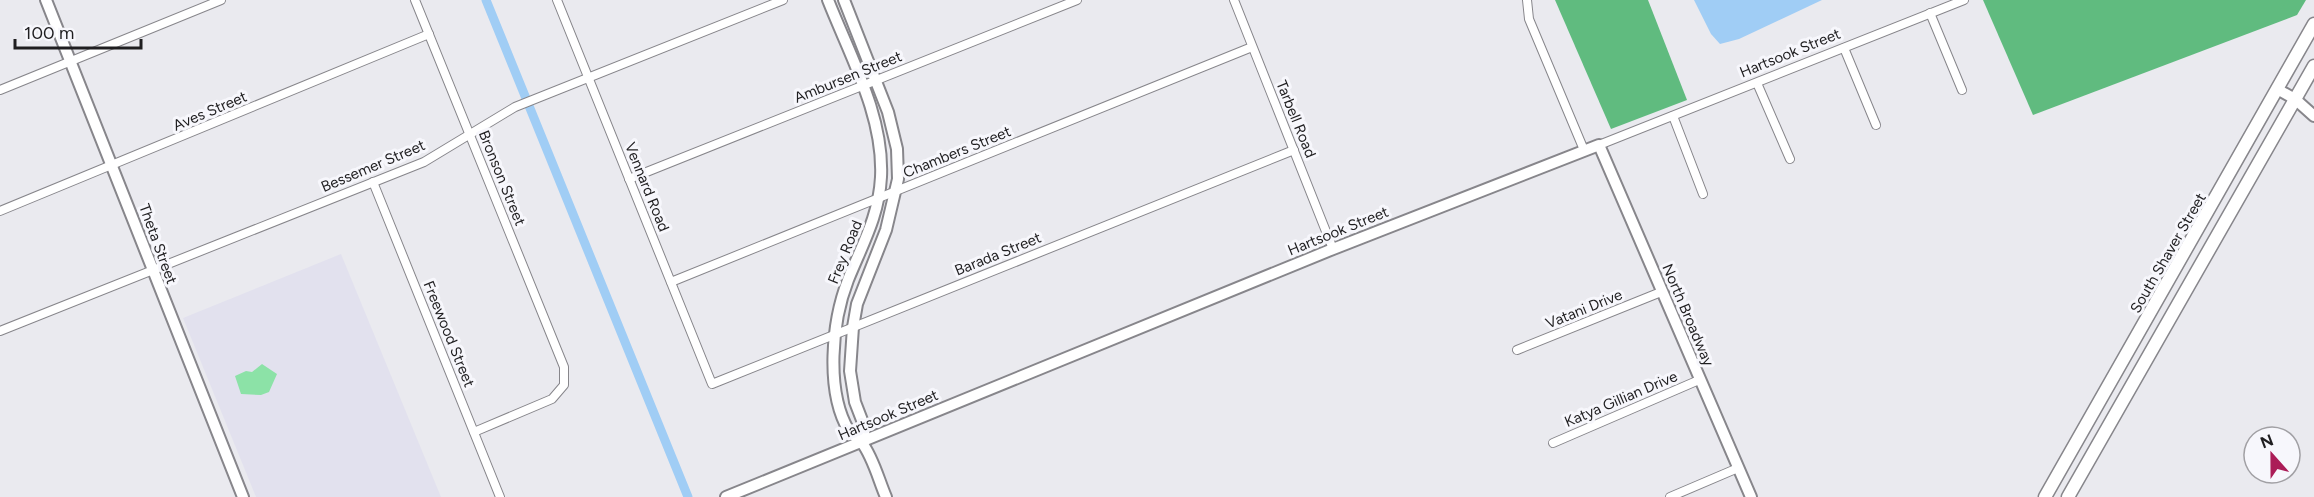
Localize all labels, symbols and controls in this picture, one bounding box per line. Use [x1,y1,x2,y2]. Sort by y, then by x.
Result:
scale bar [15,12,141,50]
text: 100 m [24,22,74,44]
street label: Hartsook Street [1737,24,1843,81]
street label: Ambursen Street [792,47,905,107]
street label: Tarbell Road [1272,78,1320,160]
street label: Aves Street [170,87,250,135]
street label: Chambers Street [901,122,1014,182]
street label: Bronson Street [475,128,529,229]
street label: Bessemer Street [318,136,428,196]
street label: Vennard Road [621,140,673,234]
street label: South Shaver Street [2126,189,2210,316]
street label: Theta Street [135,202,181,287]
street label: Hartsook Street [1285,202,1391,259]
street label: Frey Road [824,217,866,287]
street label: Barada Street [952,228,1044,280]
street label: North Broadway [1658,261,1718,369]
street label: Freewood Street [420,278,479,390]
street label: Vatani Drive [1543,285,1625,333]
street label: Katya Gillian Drive [1562,367,1680,431]
street label: Hartsook Street [835,386,941,444]
north arrow [2242,425,2302,485]
text: N [2258,430,2276,453]

